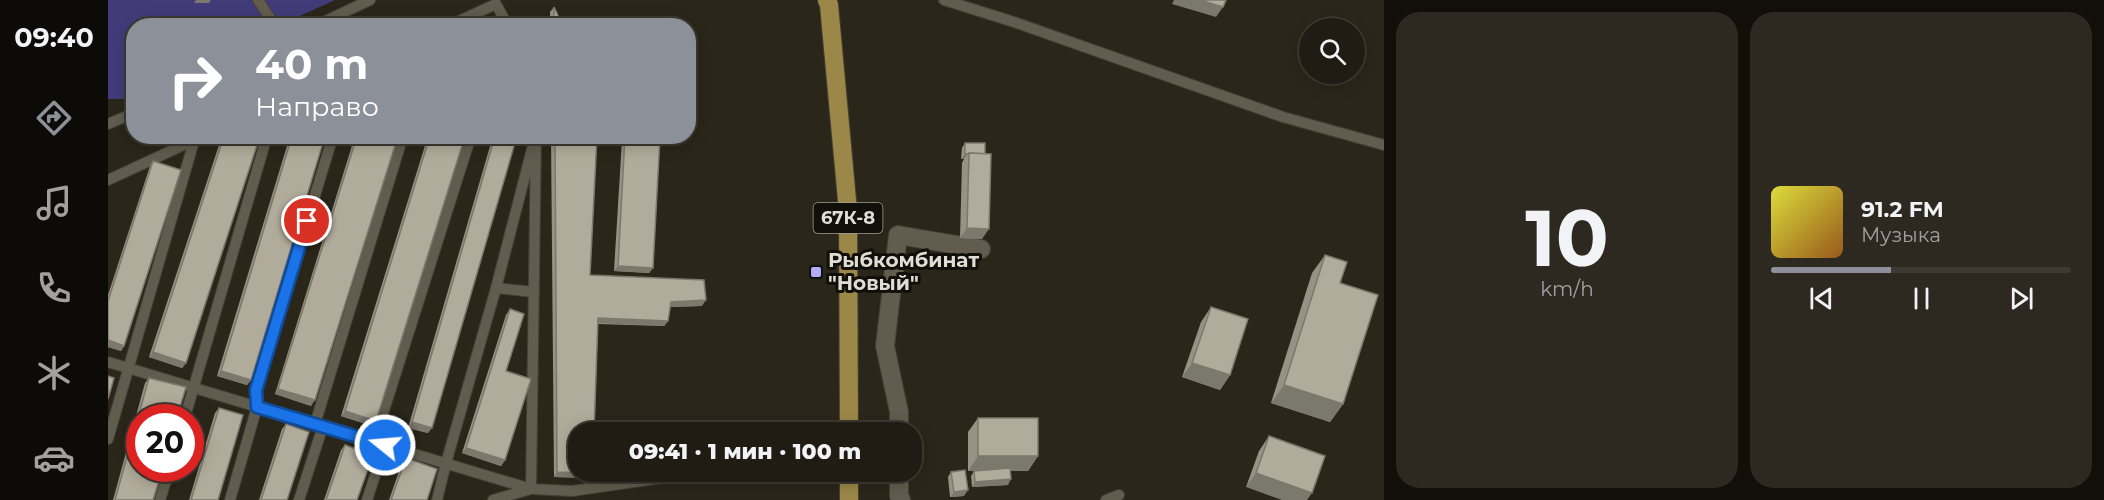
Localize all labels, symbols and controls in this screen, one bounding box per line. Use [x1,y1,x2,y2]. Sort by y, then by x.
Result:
map controls [1299,18,1365,84]
button: search [1299,18,1365,84]
text: 09:40 [14,21,94,54]
text: 40 m [255,38,368,90]
icon: right [156,42,234,120]
text: Направо [255,90,379,123]
icon: directions [33,97,75,139]
icon: music [33,182,75,224]
text: 10 [1525,190,1609,286]
pin [281,195,332,246]
text: 91.2 FM [1861,196,1944,223]
road number: 67К-8 [814,203,882,233]
icon: arrive [290,204,323,237]
text: Музыка [1861,223,1941,247]
place label: Рыбкомбинат "Новый" [828,248,979,295]
marker: Рыбкомбинат "Новый" [809,265,823,279]
icon: phone [33,267,75,309]
text: km/h [1540,277,1594,301]
icon: previous [1805,282,1838,315]
icon: pause [1905,282,1938,315]
icon: next [2005,282,2038,315]
icon: climate [33,352,75,394]
speed limit sign: 20 [126,404,204,482]
position arrow [353,413,417,477]
icon: car [33,437,75,479]
text: 09:41 · 1 мин · 100 m [629,438,861,465]

